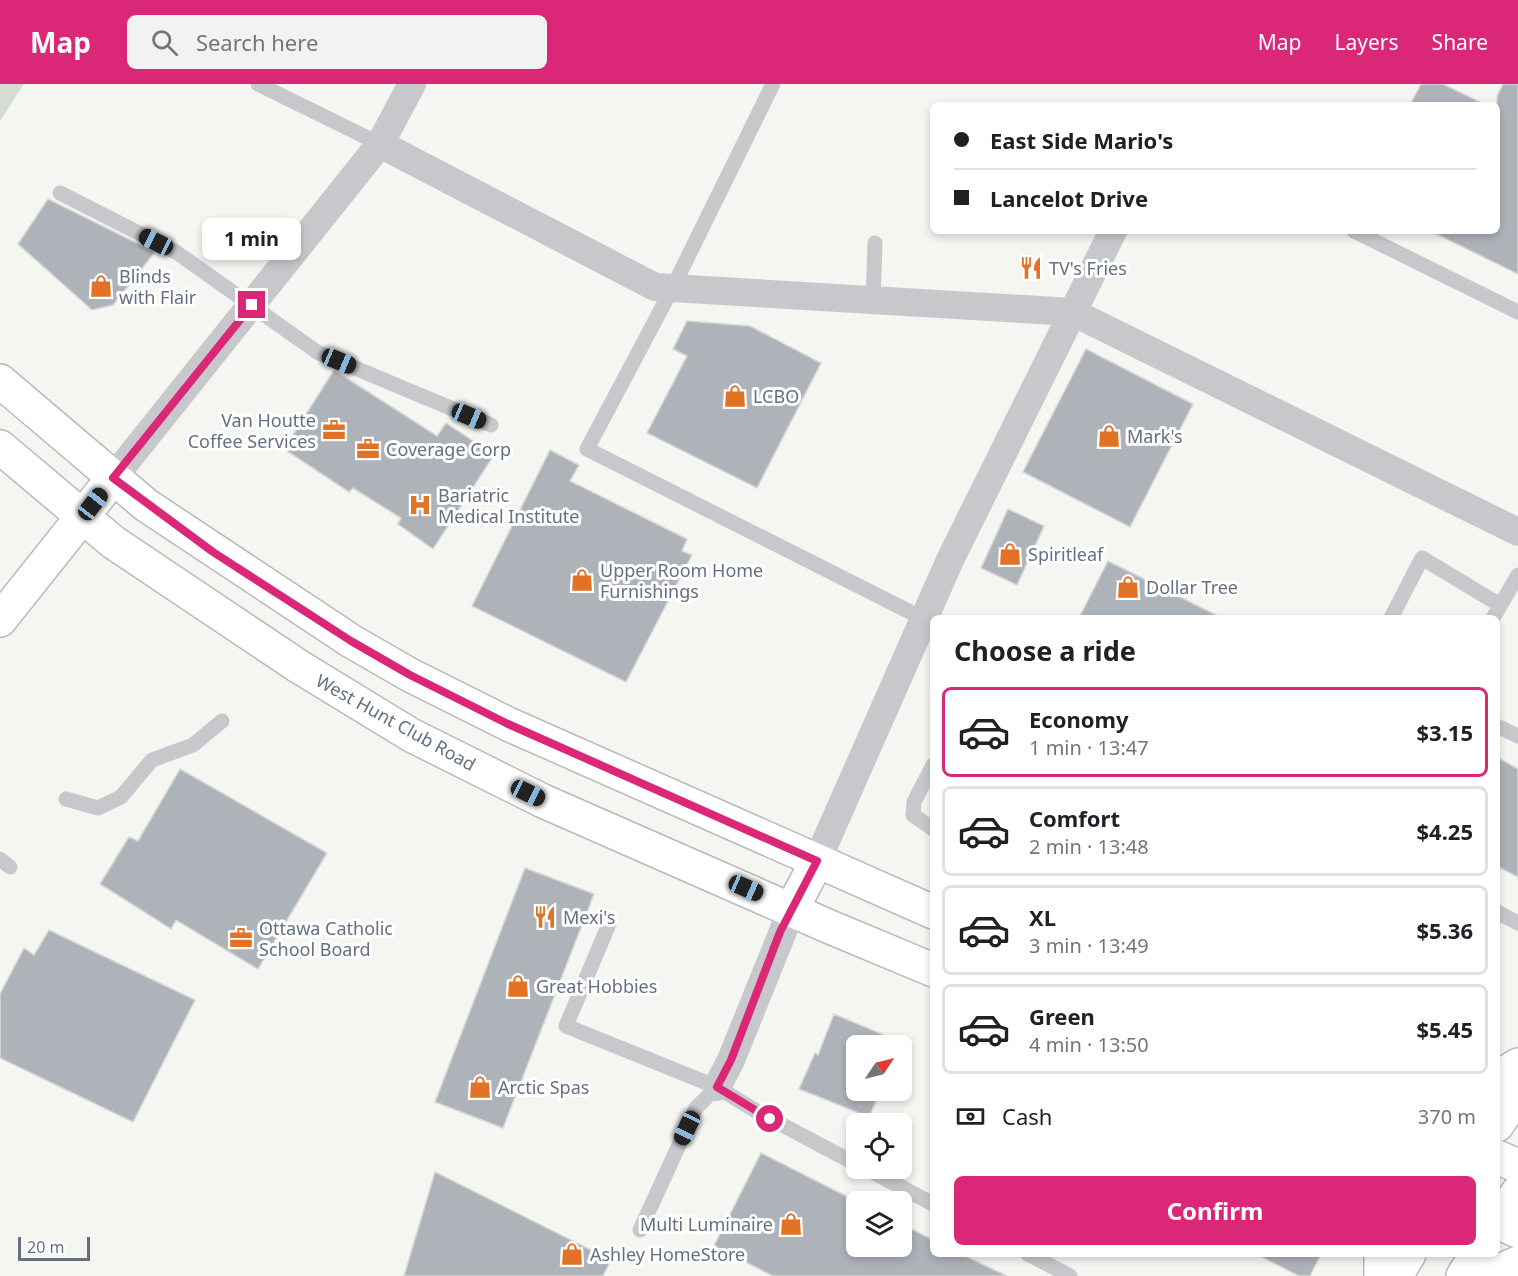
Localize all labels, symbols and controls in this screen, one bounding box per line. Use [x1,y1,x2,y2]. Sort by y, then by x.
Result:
search box [127,15,547,69]
text: Map [30,23,91,61]
icon: search [148,26,181,59]
text: Search here [196,27,318,57]
text: Map [1258,28,1302,56]
text: Layers [1335,28,1399,56]
text: Share [1432,28,1488,56]
text: East Side Mario's [990,125,1173,155]
text: Lancelot Drive [990,183,1148,213]
callout: 1 min [202,218,302,260]
text: 1 min [224,225,279,252]
car [136,226,176,258]
restaurant icon: TV's Fries [1018,255,1044,281]
place label: TV's Fries [1049,256,1127,280]
place label: Blinds with Flair [119,264,197,309]
shop icon: Blinds with Flair [88,273,114,299]
route end [238,291,265,318]
car [319,346,359,376]
shop icon: LCBO [722,383,748,409]
place label: LCBO [753,384,799,408]
car [449,401,489,431]
place label: Van Houtte Coffee Services [188,408,316,453]
office icon: Van Houtte Coffee Services [321,417,347,443]
shop icon: Mark's [1096,423,1122,449]
place label: Mark's [1127,424,1183,448]
office icon: Coverage Corp [355,436,381,462]
place label: Coverage Corp [386,437,511,461]
place label: Bariatric Medical Institute [438,483,580,528]
car [75,484,111,524]
hospital icon: Bariatric Medical Institute [407,492,433,518]
shop icon: Spiritleaf [997,541,1023,567]
place label: Spiritleaf [1028,542,1104,566]
place label: Upper Room Home Furnishings [600,558,763,603]
shop icon: Upper Room Home Furnishings [569,567,595,593]
shop icon: Dollar Tree [1115,574,1141,600]
place label: Dollar Tree [1146,575,1238,599]
text: Choose a ride [954,632,1136,669]
street label: West Hunt Club Road [312,668,480,776]
text: Economy [1029,704,1128,734]
icon: car [957,705,1011,759]
text: $3.15 [1416,717,1473,747]
text: 1 min · 13:47 [1029,734,1149,761]
car [508,777,548,809]
text: Comfort [1029,803,1120,833]
icon: car [957,804,1011,858]
text: $4.25 [1416,816,1473,846]
text: 2 min · 13:48 [1029,833,1149,860]
car [726,872,766,904]
text: XL [1029,902,1056,932]
icon: car [957,903,1011,957]
restaurant icon: Mexi's [532,904,558,930]
place label: Mexi's [563,905,615,929]
text: $5.36 [1416,915,1473,945]
place label: Ottawa Catholic School Board [259,916,393,961]
office icon: Ottawa Catholic School Board [228,925,254,951]
text: 3 min · 13:49 [1029,932,1149,959]
shop icon: Great Hobbies [505,973,531,999]
place label: Great Hobbies [536,974,657,998]
text: Green [1029,1001,1095,1031]
icon: car [957,1002,1011,1056]
text: $5.45 [1416,1014,1473,1044]
text: 4 min · 13:50 [1029,1031,1149,1058]
north arrow [846,1035,912,1101]
map controls [846,1035,912,1257]
shop icon: Arctic Spas [467,1074,493,1100]
place label: Arctic Spas [498,1075,589,1099]
icon: cash [954,1100,987,1133]
text: Cash [1002,1101,1052,1131]
text: 370 m [1418,1103,1476,1130]
route start [756,1105,783,1132]
car [671,1108,703,1148]
button: locate [846,1113,912,1179]
button: Confirm [954,1176,1476,1245]
button: layers [846,1191,912,1257]
shop icon: Multi Luminaire [778,1211,804,1237]
place label: Multi Luminaire [640,1212,773,1236]
scale bar [18,1234,90,1262]
text: 20 m [27,1236,64,1258]
shop icon: Ashley HomeStore [559,1241,585,1267]
place label: Ashley HomeStore [590,1242,745,1266]

